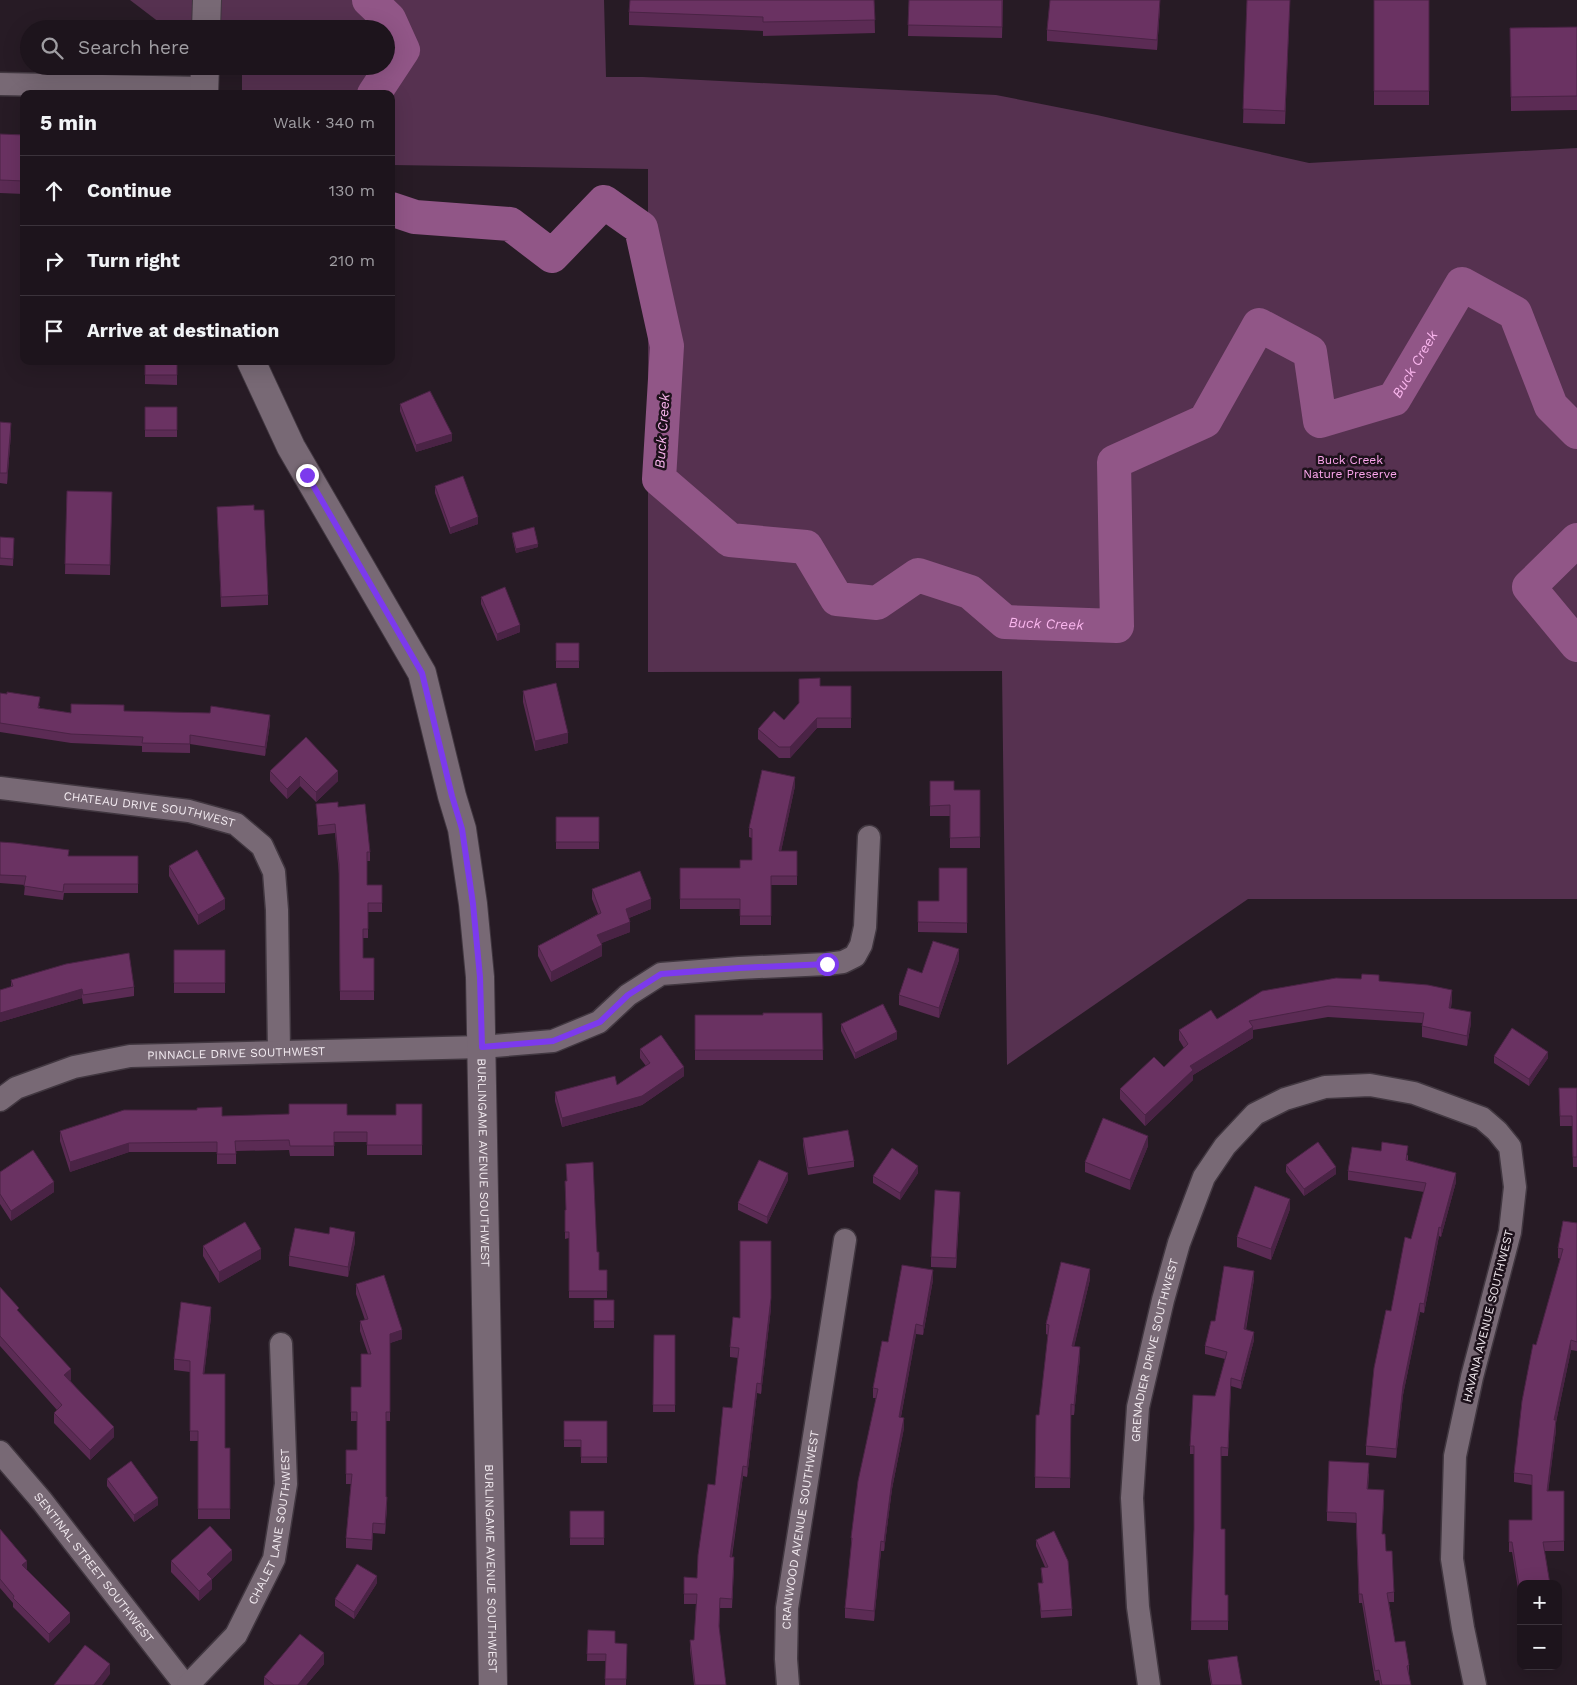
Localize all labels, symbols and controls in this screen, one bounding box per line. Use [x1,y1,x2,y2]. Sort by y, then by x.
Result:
search box [20,20,395,75]
icon: search [38,34,66,62]
text: Search here [78,36,189,59]
text: 5 min [40,110,97,135]
text: Walk · 340 m [273,113,375,132]
icon: ahead [40,177,68,205]
text: Continue [87,179,171,202]
text: 130 m [329,181,375,200]
icon: right [40,247,68,275]
text: Turn right [87,249,180,272]
text: 210 m [329,251,375,270]
icon: arrive [40,317,68,345]
text: Arrive at destination [87,319,279,342]
water label: Buck Creek [1389,327,1441,401]
water label: Buck Creek [651,393,673,469]
park label: Buck Creek Nature Preserve [1303,453,1397,481]
route end [296,464,319,487]
water label: Buck Creek [1008,614,1084,633]
street label: CHATEAU DRIVE SOUTHWEST [63,789,237,830]
route start [816,953,839,976]
street label: PINNACLE DRIVE SOUTHWEST [147,1044,325,1063]
street label: BURLINGAME AVENUE SOUTHWEST [474,1058,492,1267]
street label: HAVANA AVENUE SOUTHWEST [1460,1228,1516,1404]
street label: GRENADIER DRIVE SOUTHWEST [1129,1257,1181,1442]
street label: CRANWOOD AVENUE SOUTHWEST [780,1429,822,1630]
street label: CHALET LANE SOUTHWEST [245,1448,293,1607]
street label: BURLINGAME AVENUE SOUTHWEST [482,1464,500,1673]
street label: SENTINAL STREET SOUTHWEST [31,1490,157,1646]
map controls [1517,1580,1562,1670]
button: + [1517,1580,1562,1625]
button: − [1517,1625,1562,1670]

